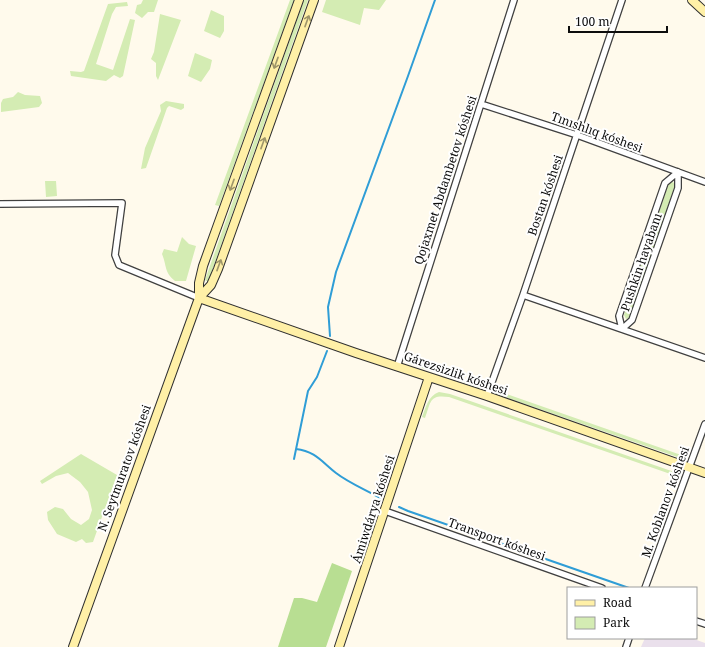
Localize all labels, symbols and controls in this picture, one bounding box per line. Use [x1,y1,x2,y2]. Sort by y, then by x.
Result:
scale bar [569,8,667,34]
text: 100 m [575,13,610,30]
one-way arrow [303,15,311,27]
one-way arrow [272,57,280,69]
street label: Qojaxmet Abdambetov kóshesi [410,93,480,267]
street label: Tınıshlıq kóshesi [549,108,645,157]
one-way arrow [260,137,267,150]
street label: Bostan kóshesi [523,152,567,238]
one-way arrow [227,179,235,191]
street label: Pushkin hayabanı [616,210,666,313]
one-way arrow [216,260,224,272]
street label: Gárezsizlik kóshesi [402,347,510,399]
street label: N. Seytmuratov kóshesi [93,402,155,534]
street label: M. Koblanov kóshesi [637,444,693,560]
street label: Ámiwdárya kóshesi [347,453,399,565]
street label: Transport kóshesi [446,514,548,565]
legend [567,587,697,639]
text: Road [603,594,633,611]
text: Park [603,614,631,631]

